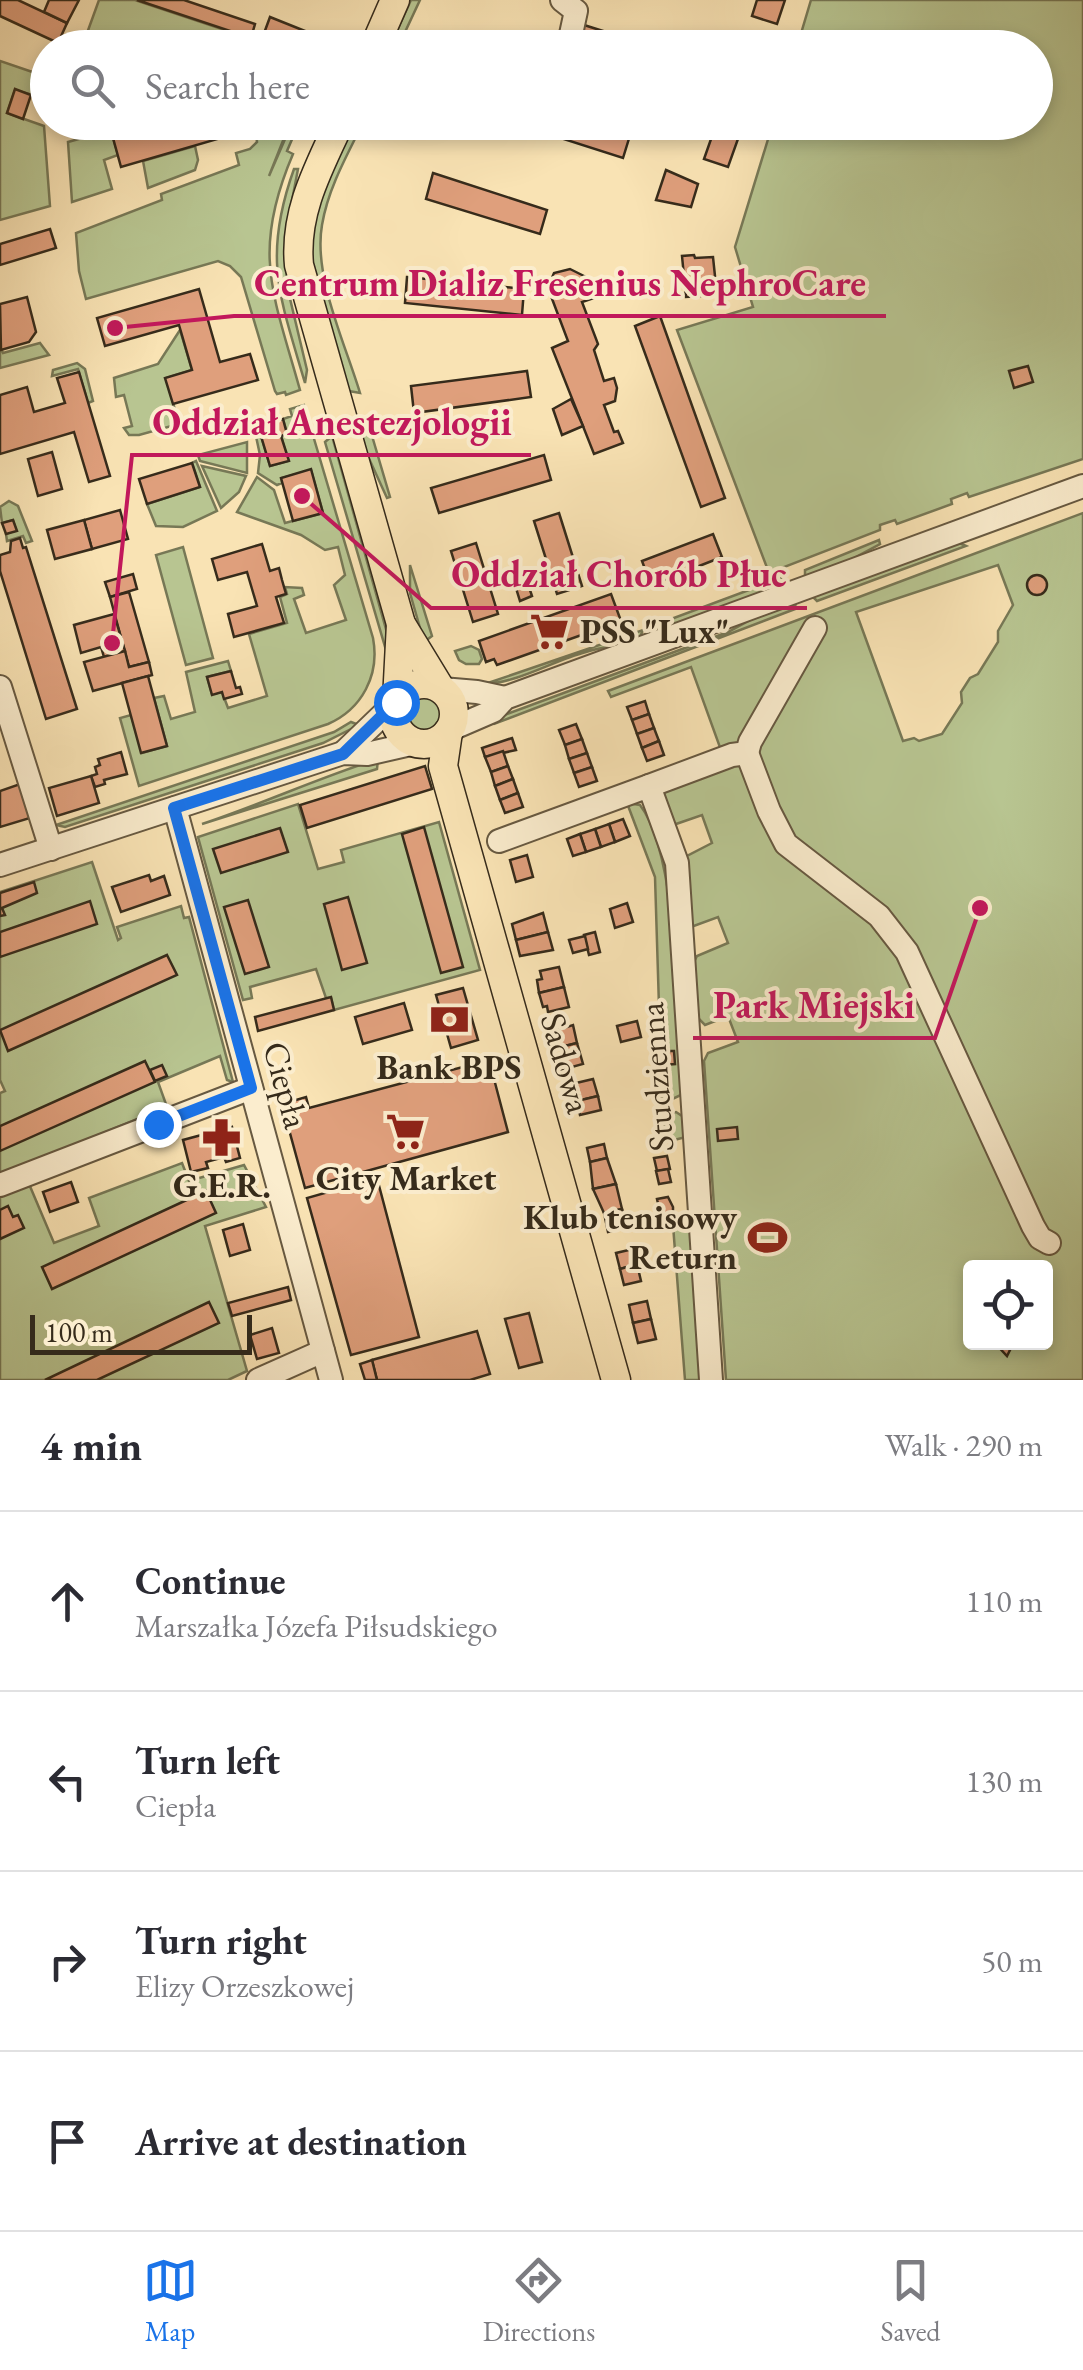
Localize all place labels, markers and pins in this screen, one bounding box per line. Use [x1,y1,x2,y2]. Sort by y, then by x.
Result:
callout: Centrum Dializ Fresenius NephroCare [234,248,886,316]
callout: Oddział Anestezjologii [132,387,531,455]
callout: Oddział Chorób Płuc [431,540,807,608]
place label: PSS "Lux" [580,608,729,653]
supermarket icon: PSS "Lux" [529,610,571,652]
callout: Park Miejski [693,970,935,1038]
bank icon: Bank BPS [428,999,470,1041]
place label: Bank BPS [377,1044,521,1089]
supermarket icon: City Market [385,1110,427,1152]
pharmacy icon: G.E.R. [201,1117,243,1159]
place label: City Market [316,1155,496,1200]
place label: G.E.R. [173,1162,271,1207]
place label: Klub tenisowy Return [523,1194,738,1279]
sports icon: Klub tenisowy Return [746,1216,788,1258]

